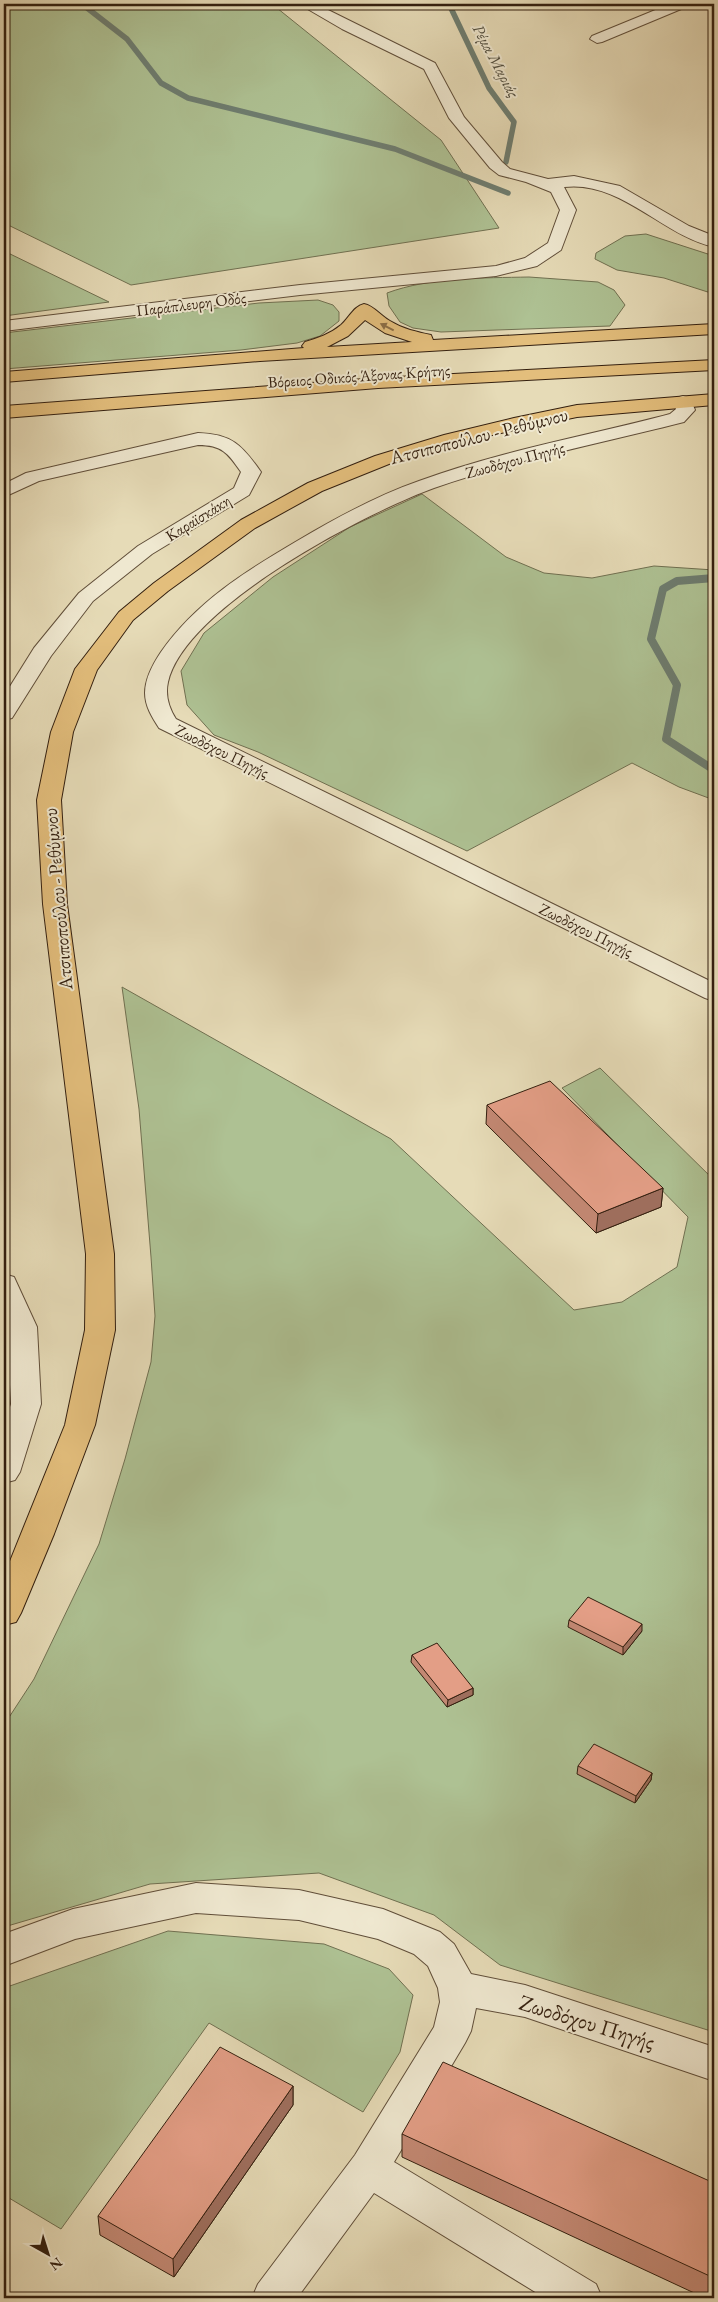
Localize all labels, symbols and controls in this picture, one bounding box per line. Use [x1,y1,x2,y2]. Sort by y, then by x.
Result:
water label: Ρέμα Μαριάς [468,21,524,102]
street label: Παράπλευρη Οδός [135,287,248,321]
one-way arrow [380,323,395,331]
street label: Βόρειος Οδικός Άξονας Κρήτης [267,359,451,393]
street label: Ατσιποπούλου - Ρεθύμνου [387,402,570,470]
street label: Ζωοδόχου Πηγής [463,437,567,483]
street label: Καραϊσκάκη [161,490,235,546]
street label: Ζωοδόχου Πηγής [172,719,273,783]
street label: Ατσιποπούλου - Ρεθύμνου [38,807,78,992]
street label: Ζωοδόχου Πηγής [536,898,637,962]
street label: Ζωοδόχου Πηγής [516,1988,658,2056]
north arrow [22,2230,72,2280]
text: N [46,2254,66,2275]

